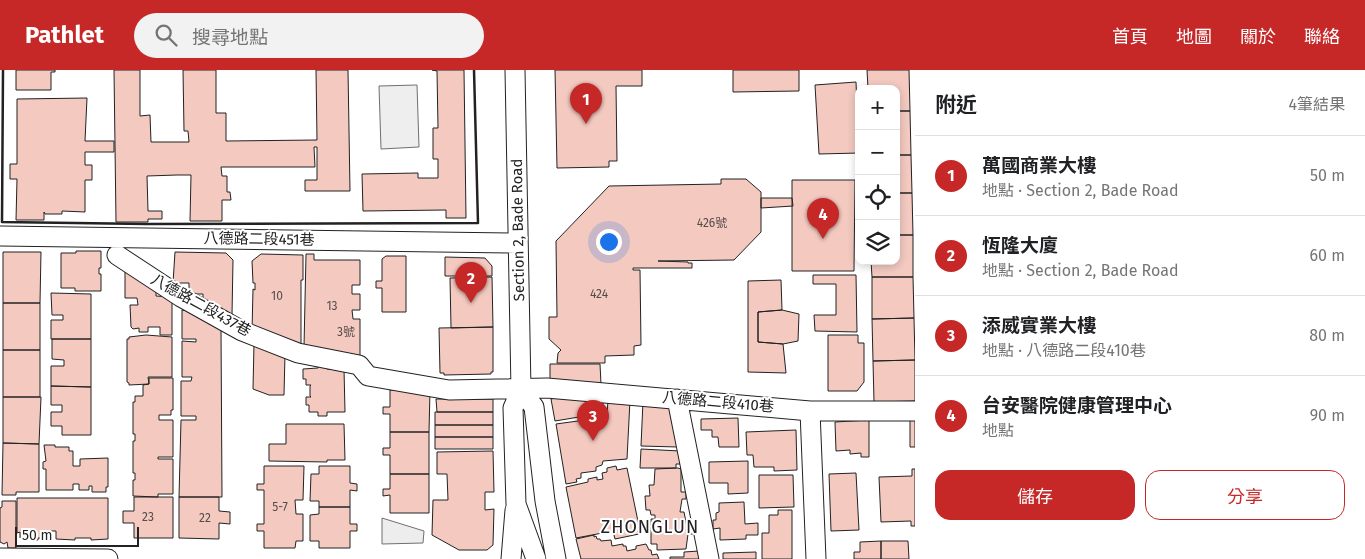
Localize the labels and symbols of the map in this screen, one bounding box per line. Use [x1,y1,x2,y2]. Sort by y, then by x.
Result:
pin: 1 [570,83,602,124]
street label: Section 2, Bade Road [508,159,528,301]
pin: 4 [807,198,839,239]
house number: 426號 [697,216,727,230]
street label: 八德路二段451巷 [203,229,315,249]
your location [596,229,622,255]
pin: 2 [455,262,487,303]
street label: 八德路二段437巷 [148,270,254,340]
house number: 424 [590,287,609,301]
house number: 10 [271,289,283,303]
house number: 13 [326,299,338,313]
house number: 3號 [337,325,355,339]
street label: 八德路二段410巷 [661,388,775,416]
pin: 3 [577,400,609,441]
house number: 5-7 [272,500,288,514]
house number: 23 [142,510,154,524]
house number: 22 [199,511,211,525]
district label: ZHONGLUN [601,516,699,538]
scale bar [15,524,139,547]

